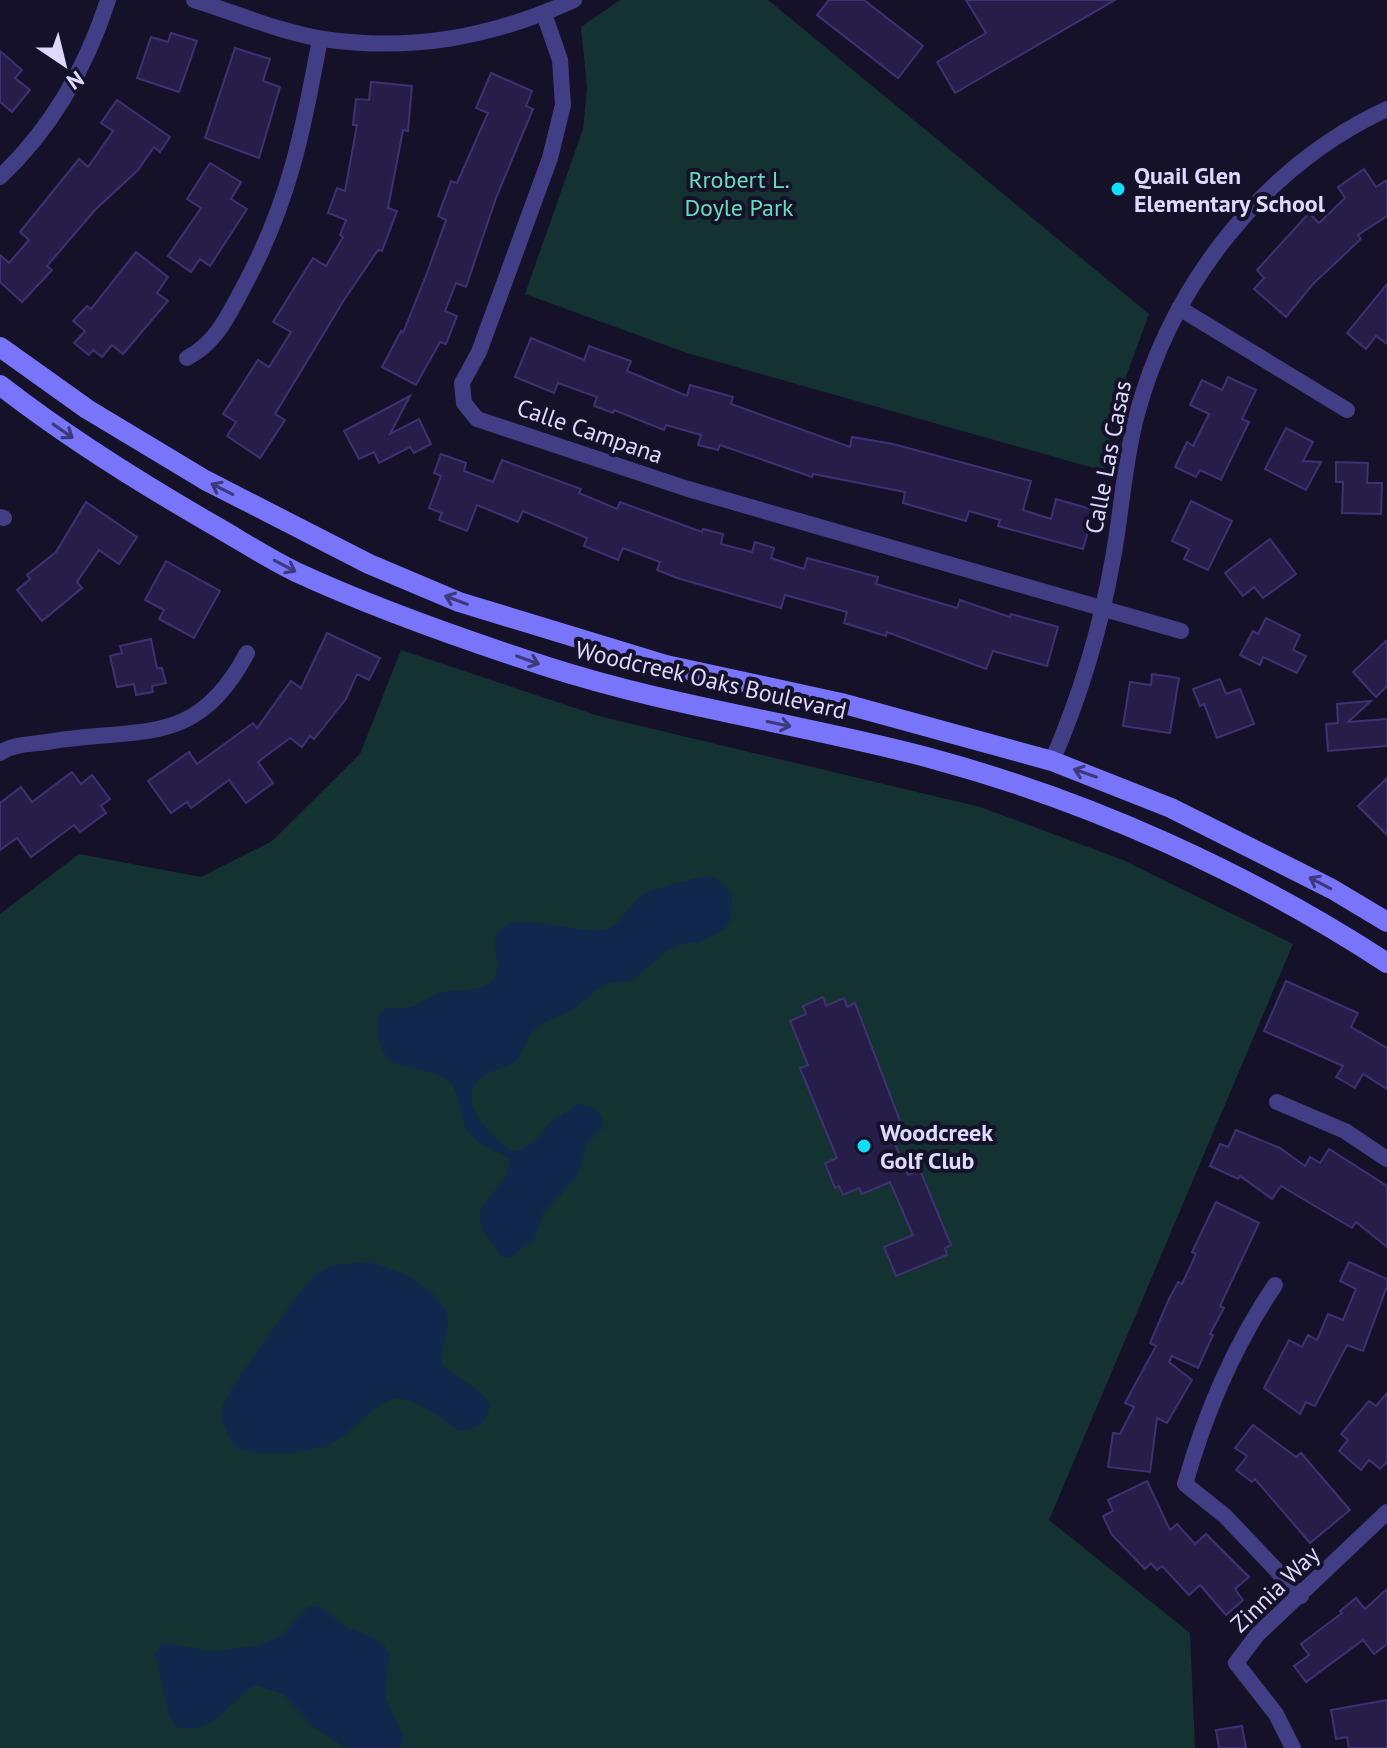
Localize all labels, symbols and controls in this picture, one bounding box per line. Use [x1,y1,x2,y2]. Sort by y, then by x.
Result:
north arrow [24,24,104,104]
text: N [62,65,89,96]
place label: Quail Glen Elementary School [1134,160,1326,219]
park label: Rrobert L. Doyle Park [684,164,794,223]
marker: Quail Glen Elementary School [1109,180,1127,198]
street label: Calle Las Casas [1078,378,1138,536]
street label: Calle Campana [513,392,667,470]
one-way arrow [52,423,74,439]
one-way arrow [210,480,234,496]
one-way arrow [273,559,297,574]
one-way arrow [444,592,469,606]
street label: Woodcreek Oaks Boulevard [572,634,850,726]
one-way arrow [515,654,539,668]
one-way arrow [766,717,792,732]
one-way arrow [1072,764,1097,779]
one-way arrow [1308,874,1332,890]
place label: Woodcreek Golf Club [880,1117,993,1176]
marker: Woodcreek Golf Club [855,1137,873,1155]
street label: Zinnia Way [1224,1539,1326,1639]

